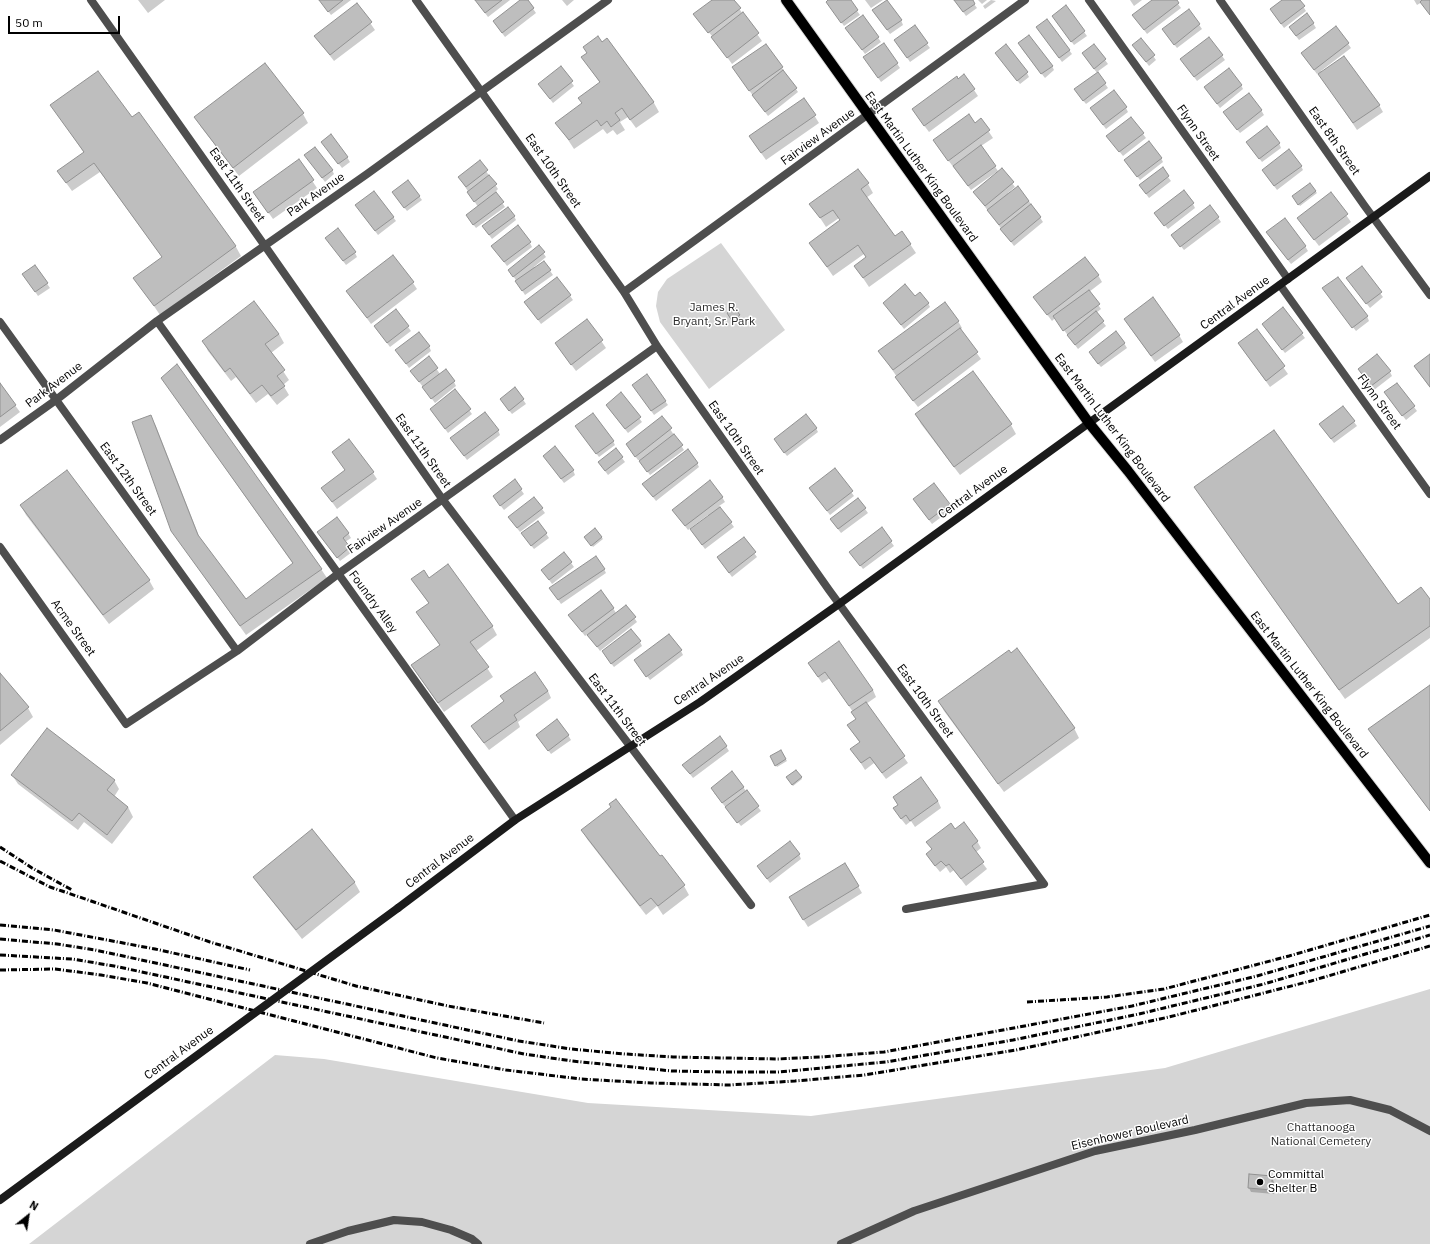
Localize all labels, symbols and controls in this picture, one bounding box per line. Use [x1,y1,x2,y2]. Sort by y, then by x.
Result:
scale bar [10,8,122,34]
text: 50 m [15,15,43,30]
street label: East Martin Luther King Boulevard [862,89,980,245]
street label: Flynn Street [1173,102,1223,164]
street label: East 8th Street [1305,104,1363,178]
street label: Fairview Avenue [778,105,858,169]
street label: East 10th Street [522,131,584,211]
street label: East 11th Street [206,145,268,225]
street label: Park Avenue [284,170,348,220]
street label: Central Avenue [1198,273,1272,333]
park label: James R. Bryant, Sr. Park [673,301,755,329]
street label: East Martin Luther King Boulevard [1051,351,1173,505]
street label: Park Avenue [23,359,85,411]
street label: Flynn Street [1354,371,1404,433]
street label: East 10th Street [705,398,767,478]
street label: East 11th Street [392,411,454,491]
street label: East 12th Street [96,439,160,519]
street label: Central Avenue [936,462,1010,522]
street label: Fairview Avenue [345,495,425,557]
street label: Foundry Alley [346,568,400,636]
street label: Acme Street [48,597,98,659]
street label: East Martin Luther King Boulevard [1247,609,1371,761]
street label: Central Avenue [671,651,747,709]
street label: East 10th Street [893,661,957,741]
street label: East 11th Street [585,671,649,749]
street label: Central Avenue [403,831,477,891]
street label: Central Avenue [142,1023,216,1083]
street label: Eisenhower Boulevard [1070,1112,1190,1154]
park label: Chattanooga National Cemetery [1271,1121,1371,1149]
place label: Committal Shelter B [1268,1168,1324,1196]
marker: Committal Shelter B [1255,1177,1265,1187]
north arrow [8,1196,48,1236]
text: N [27,1198,41,1214]

